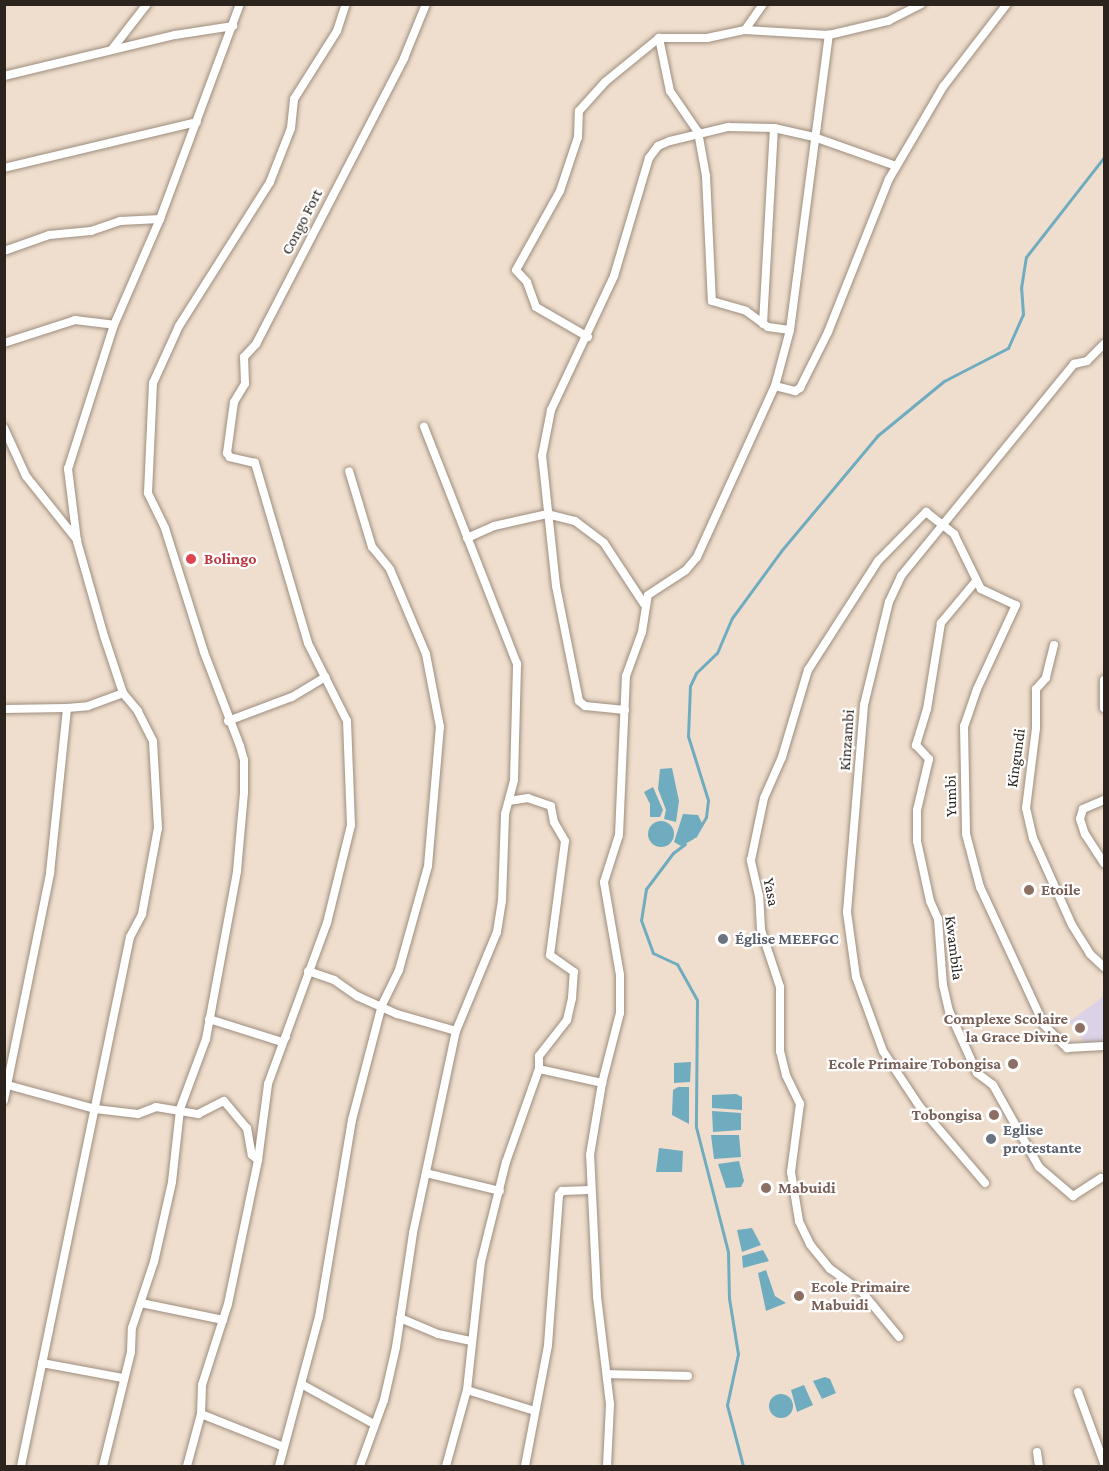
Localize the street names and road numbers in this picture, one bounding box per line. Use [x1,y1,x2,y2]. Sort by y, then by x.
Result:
street label: Congo Fort [277,186,327,258]
street label: Kinzambi [835,709,859,771]
street label: Kingundi [1002,727,1030,789]
street label: Yumbi [941,775,961,817]
street label: Yasa [759,876,783,908]
street label: Kwambila [941,915,967,981]

